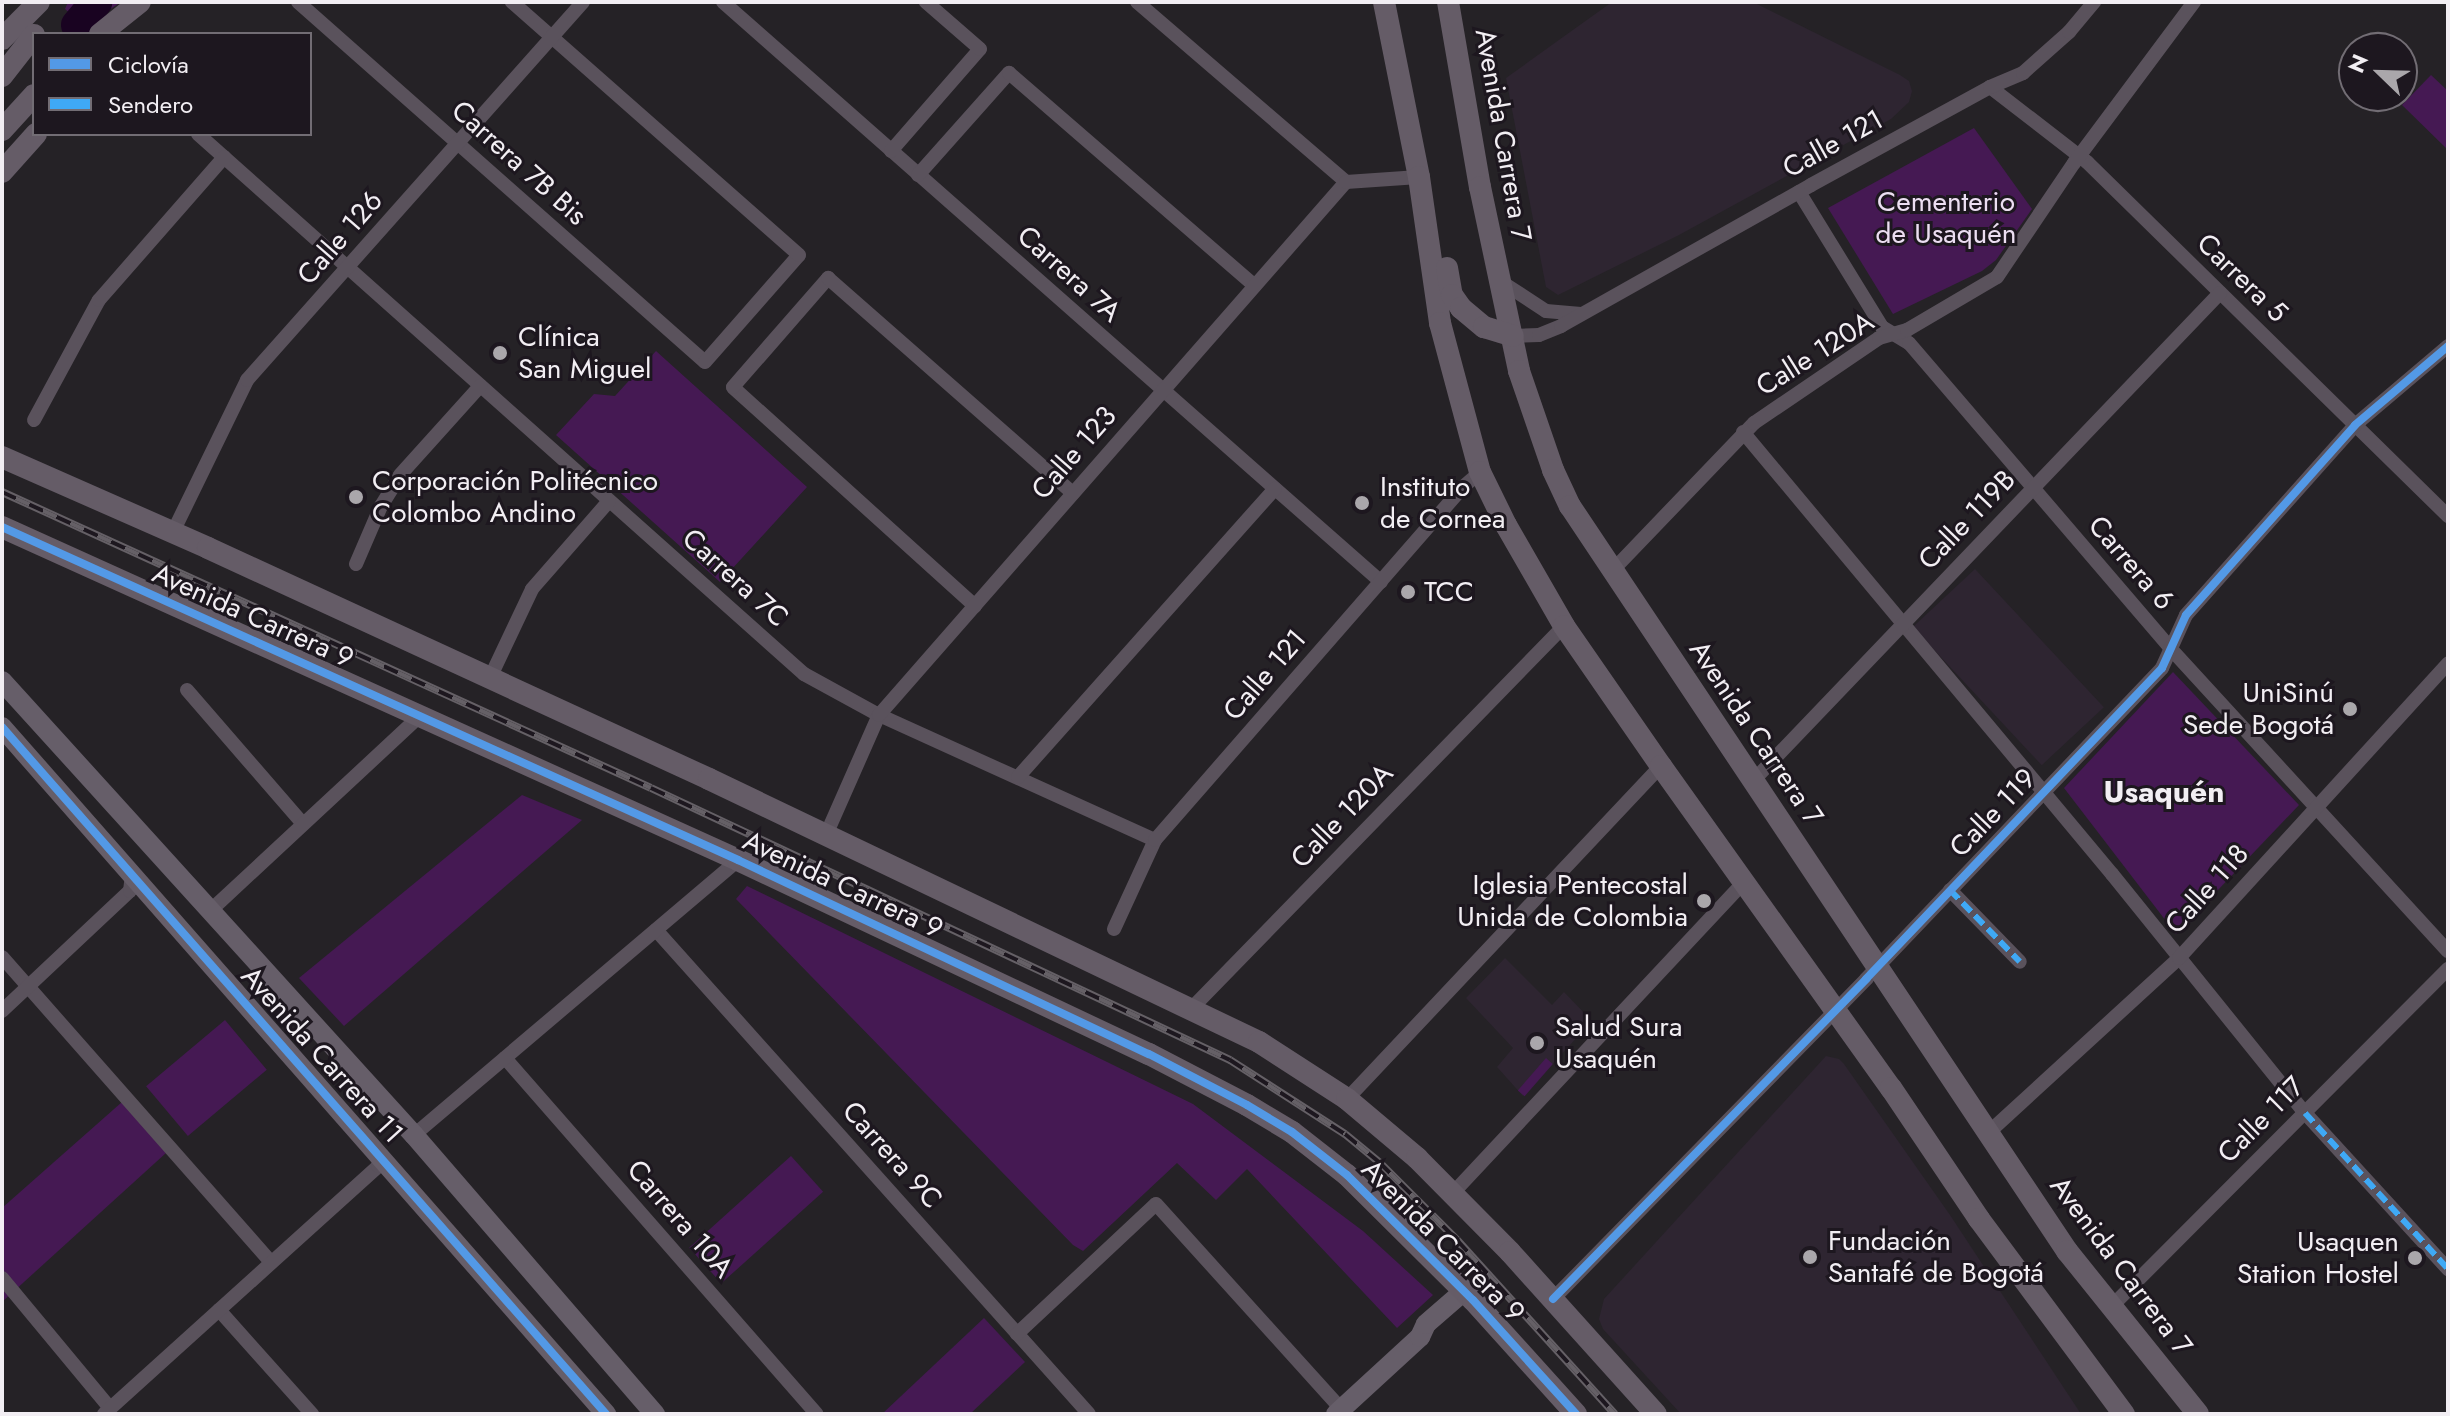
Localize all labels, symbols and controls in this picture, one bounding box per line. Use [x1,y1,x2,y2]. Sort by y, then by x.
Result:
street label: Avenida Carrera 7 [1468,26,1538,244]
legend [32,32,312,136]
north arrow [2338,32,2418,112]
text: Ciclovía [108,47,189,82]
text: N [2340,49,2376,78]
text: Sendero [108,87,193,122]
street label: Carrera 7B Bis [445,94,593,232]
street label: Calle 121 [1777,103,1889,185]
street label: Calle 126 [290,184,390,292]
park label: Cementerio de Usaquén [1876,185,2016,251]
street label: Carrera 7A [1010,219,1128,329]
street label: Carrera 5 [2190,227,2294,329]
street label: Calle 120A [1750,305,1880,403]
place label: Clínica San Miguel [518,320,651,386]
marker: Clínica San Miguel [489,342,511,364]
street label: Calle 123 [1025,400,1123,506]
street label: Calle 119B [1911,463,2023,577]
place label: Corporación Politécnico Colombo Andino [372,464,658,530]
place label: Instituto de Cornea [1380,470,1505,536]
marker: Corporación Politécnico Colombo Andino [347,488,365,506]
marker: Instituto de Cornea [1351,492,1373,514]
street label: Carrera 6 [2081,509,2181,617]
street label: Carrera 7C [675,522,795,634]
street label: Avenida Carrera 9 [147,557,359,675]
place label: TCC [1424,575,1474,609]
marker: TCC [1399,583,1417,601]
street label: Calle 121 [1216,623,1314,727]
street label: Avenida Carrera 7 [1682,634,1830,832]
place label: UniSinú Sede Bogotá [2183,676,2334,742]
marker: UniSinú Sede Bogotá [2341,700,2359,718]
street label: Calle 120A [1284,757,1400,875]
street label: Calle 119 [1943,762,2043,864]
district label: Usaquén [2103,774,2225,810]
street label: Avenida Carrera 9 [738,824,948,946]
street label: Calle 118 [2158,837,2256,941]
place label: Iglesia Pentecostal Unida de Colombia [1457,868,1688,934]
marker: Iglesia Pentecostal Unida de Colombia [1695,892,1713,910]
street label: Avenida Carrera 11 [234,960,410,1150]
place label: Salud Sura Usaquén [1555,1010,1682,1076]
marker: Salud Sura Usaquén [1526,1032,1548,1054]
street label: Calle 117 [2211,1070,2311,1170]
street label: Carrera 9C [835,1094,949,1216]
street label: Carrera 10A [620,1153,740,1285]
street label: Avenida Carrera 9 [1355,1153,1531,1329]
street label: Avenida Carrera 7 [2043,1170,2199,1362]
place label: Fundación Santafé de Bogotá [1828,1224,2044,1290]
place label: Usaquen Station Hostel [2237,1225,2399,1291]
marker: Fundación Santafé de Bogotá [1799,1246,1821,1268]
marker: Usaquen Station Hostel [2406,1249,2424,1267]

